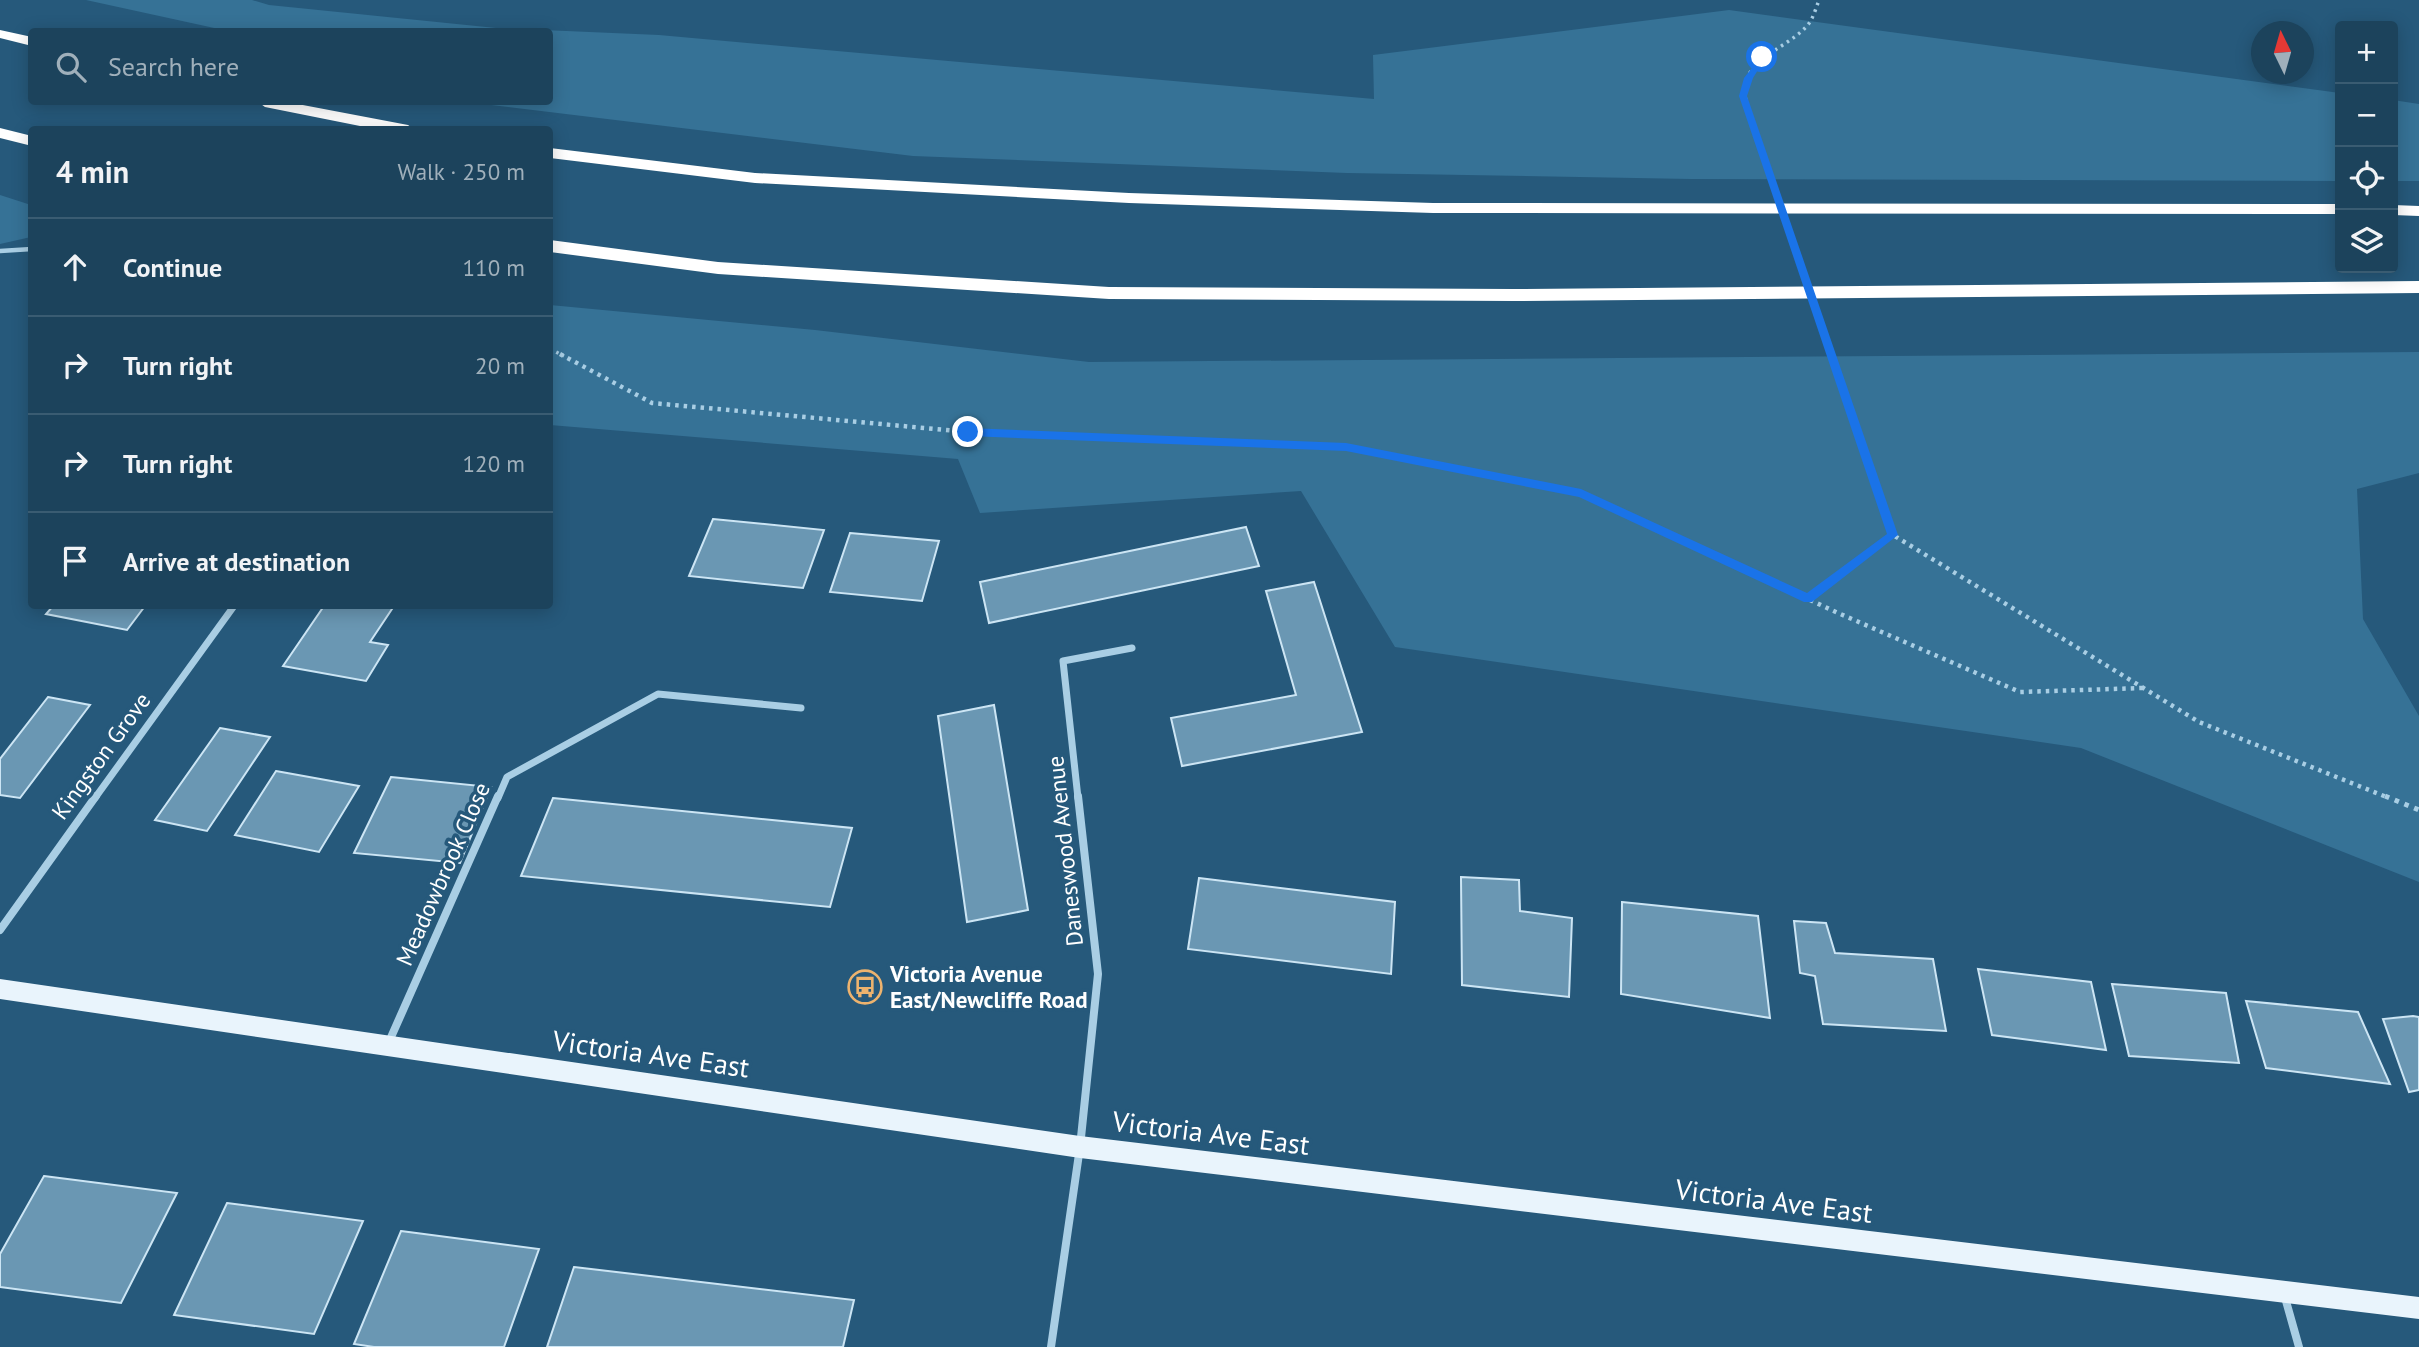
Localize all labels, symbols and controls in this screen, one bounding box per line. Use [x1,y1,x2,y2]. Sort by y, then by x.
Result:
north arrow [2251,21,2314,84]
map controls [2335,21,2398,273]
button: + [2335,21,2398,84]
search box [28,28,553,105]
route start [1746,41,1777,72]
icon: search [52,48,90,86]
text: Search here [108,50,239,83]
button: − [2335,84,2398,147]
button: locate [2335,147,2398,210]
text: 4 min [56,152,129,191]
text: Walk · 250 m [398,157,525,186]
button: layers [2335,210,2398,273]
icon: ahead [56,248,94,286]
text: Continue [123,251,222,284]
text: 110 m [463,253,525,282]
icon: right [56,346,94,384]
text: Turn right [123,349,232,382]
text: 20 m [475,351,525,380]
route end [952,416,983,447]
icon: right [56,444,94,482]
text: Turn right [123,447,232,480]
text: 120 m [463,449,525,478]
icon: arrive [56,542,94,580]
text: Arrive at destination [123,545,350,578]
street label: Kingston Grove [45,687,156,825]
street label: Daneswood Avenue [1040,754,1089,948]
street label: Meadowbrook Close [389,778,496,970]
place label: Victoria Avenue East/Newcliffe Road [889,959,1088,1014]
bus stop icon: Victoria Avenue East/Newcliffe Road [846,968,884,1006]
street label: Victoria Ave East [549,1021,752,1086]
street label: Victoria Ave East [1109,1102,1312,1163]
street label: Victoria Ave East [1672,1170,1875,1231]

